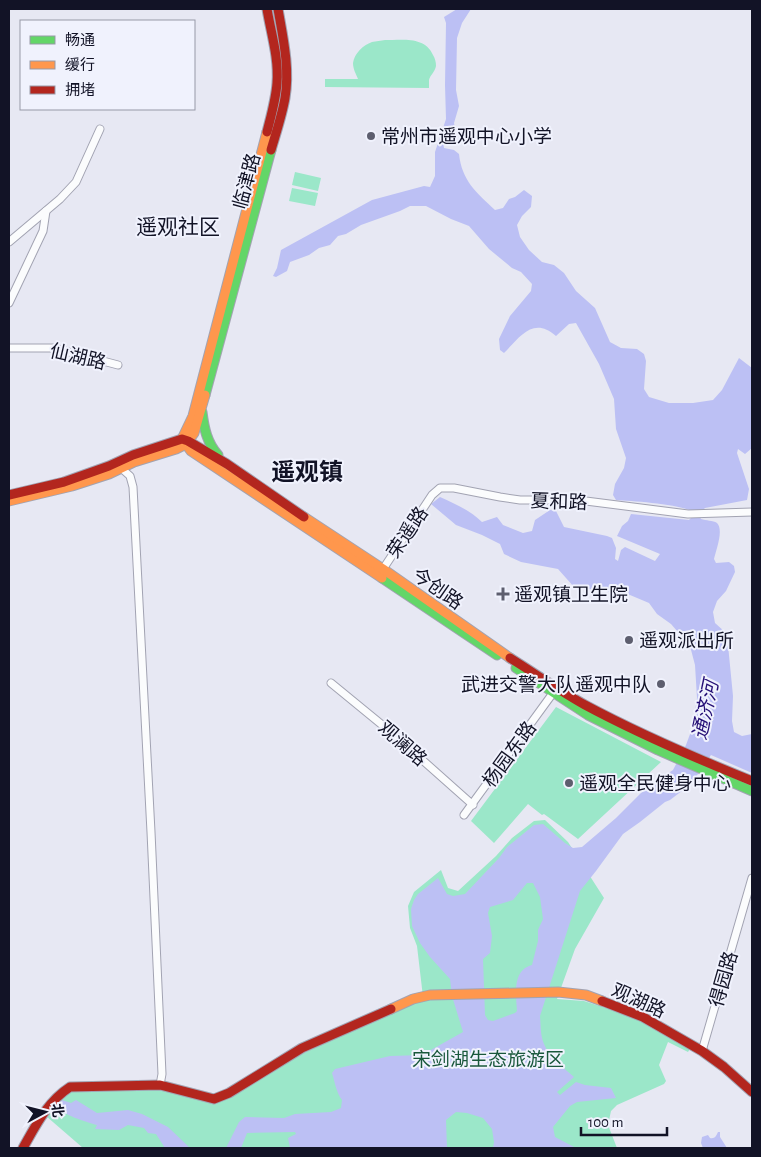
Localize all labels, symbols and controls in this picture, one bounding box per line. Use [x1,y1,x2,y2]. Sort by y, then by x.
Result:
legend [20,20,195,110]
text: 畅通 [65,32,95,48]
text: 缓行 [65,57,95,73]
text: 拥堵 [65,82,95,98]
place label: 常州市遥观中心小学 [381,126,552,147]
marker: 常州市遥观中心小学 [365,130,377,142]
street label: 临津路 [229,151,264,211]
district label: 遥观社区 [136,216,220,238]
street label: 仙湖路 [48,341,108,373]
district label: 遥观镇 [271,459,343,485]
street label: 夏和路 [530,491,588,513]
street label: 荣遥路 [384,503,432,562]
street label: 今创路 [408,563,467,613]
place label: 遥观镇卫生院 [514,584,628,605]
marker: 遥观镇卫生院 [496,587,510,601]
place label: 遥观派出所 [639,631,734,651]
marker: 遥观派出所 [623,634,635,646]
place label: 武进交警大队遥观中队 [461,674,651,695]
water label: 通济河 [689,675,723,742]
marker: 武进交警大队遥观中队 [655,678,667,690]
street label: 杨园东路 [479,717,540,791]
street label: 观澜路 [374,718,430,770]
place label: 遥观全民健身中心 [579,773,731,794]
marker: 遥观全民健身中心 [563,777,575,789]
street label: 得园路 [706,949,741,1009]
street label: 观湖路 [608,980,669,1022]
park label: 宋剑湖生态旅游区 [412,1049,564,1070]
north arrow [20,1087,70,1137]
text: 北 [49,1103,66,1118]
scale bar [581,1104,667,1136]
text: 100 m [588,1115,623,1130]

